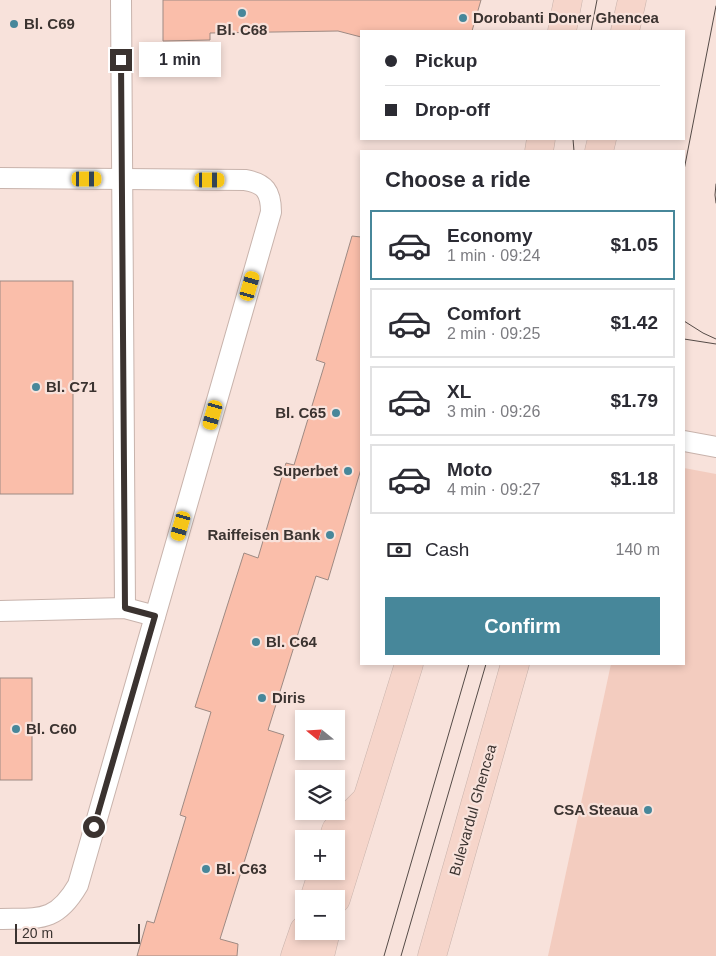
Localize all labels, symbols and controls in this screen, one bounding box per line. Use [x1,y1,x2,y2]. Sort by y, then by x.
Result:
marker: Bl. C68 [236,7,248,19]
place label: Dorobanti Doner Ghencea [473,9,660,26]
marker: Dorobanti Doner Ghencea [457,12,469,24]
place label: Bl. C69 [24,15,75,32]
marker: Bl. C69 [8,18,20,30]
place label: Bl. C68 [217,21,267,38]
callout: 1 min [138,42,221,78]
route end [110,49,132,71]
text: Pickup [415,50,477,71]
text: 1 min [159,51,201,68]
text: Drop-off [415,99,490,120]
text: Choose a ride [385,167,530,192]
car [72,172,102,187]
car [195,173,225,188]
icon: car [387,223,432,268]
text: Economy [447,225,533,246]
text: $1.05 [610,234,658,255]
text: 1 min · 09:24 [447,247,540,264]
car [238,270,261,302]
icon: car [387,301,432,346]
text: Comfort [447,303,521,324]
text: $1.42 [610,312,658,333]
text: 2 min · 09:25 [447,325,540,342]
place label: Bl. C71 [46,378,97,395]
icon: car [387,379,432,424]
marker: Bl. C71 [30,381,42,393]
text: XL [447,381,471,402]
text: $1.79 [610,390,658,411]
car [201,399,224,431]
text: 3 min · 09:26 [447,403,540,420]
place label: Bl. C65 [275,404,326,421]
marker: Bl. C65 [330,407,342,419]
icon: car [387,457,432,502]
text: Moto [447,459,492,480]
place label: Superbet [273,462,338,479]
marker: Superbet [342,465,354,477]
text: $1.18 [610,468,658,489]
text: 4 min · 09:27 [447,481,540,498]
car [169,510,192,542]
place label: Raiffeisen Bank [207,526,321,543]
marker: Raiffeisen Bank [324,529,336,541]
icon: cash [385,536,413,564]
text: Cash [425,539,469,560]
text: 140 m [616,541,660,558]
button: Confirm [385,597,660,655]
place label: Bl. C64 [266,633,318,650]
marker: Bl. C64 [250,636,262,648]
place label: Diris [272,689,305,706]
marker: Diris [256,692,268,704]
north arrow [295,710,345,760]
map controls [295,710,345,940]
place label: Bl. C60 [26,720,77,737]
marker: Bl. C60 [10,723,22,735]
street label: Bulevardul Ghencea [446,742,500,878]
button: layers [295,770,345,820]
place label: CSA Steaua [554,801,639,818]
marker: CSA Steaua [642,804,654,816]
route start [83,816,105,838]
button: + [295,830,345,880]
place label: Bl. C63 [216,860,267,877]
marker: Bl. C63 [200,863,212,875]
button: − [295,890,345,940]
scale bar [15,921,140,944]
text: 20 m [22,925,53,941]

